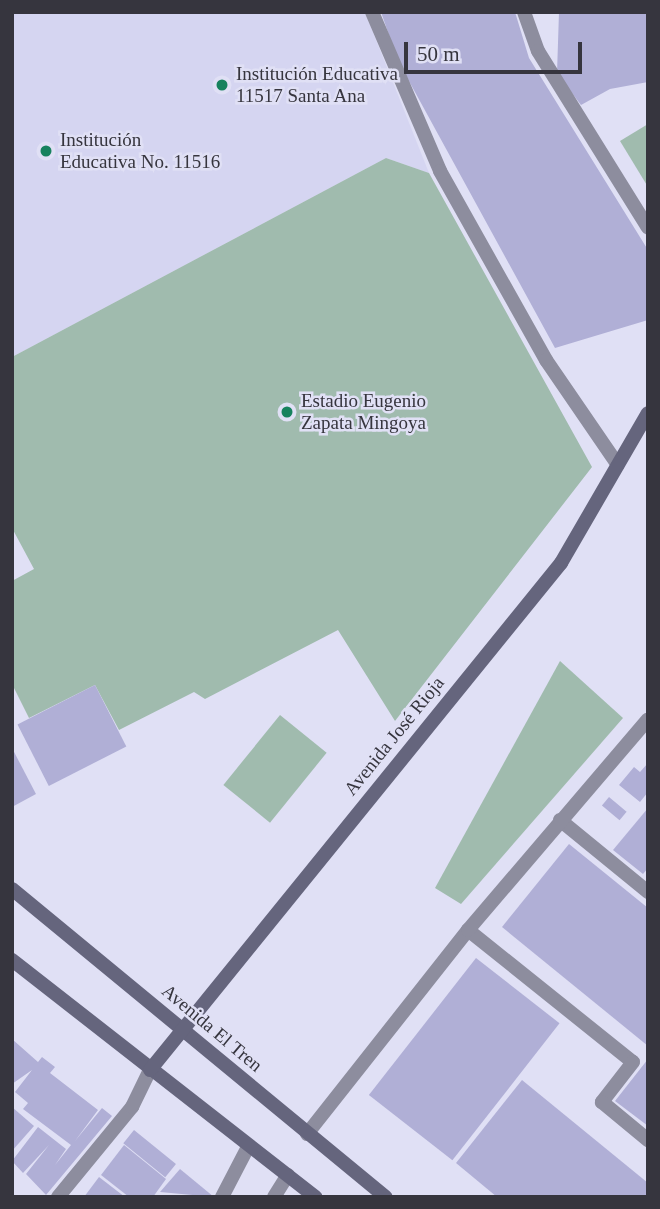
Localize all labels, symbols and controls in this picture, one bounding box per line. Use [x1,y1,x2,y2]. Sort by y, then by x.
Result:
scale bar [408,28,586,72]
text: 50 m [417,42,460,66]
place label: Institución Educativa 11517 Santa Ana [236,63,398,107]
marker: Institución Educativa 11517 Santa Ana [214,77,230,93]
place label: Institución Educativa No. 11516 [60,129,220,173]
marker: Institución Educativa No. 11516 [38,143,54,159]
place label: Estadio Eugenio Zapata Mingoya [301,390,426,434]
marker: Estadio Eugenio Zapata Mingoya [279,404,295,420]
street label: Avenida José Rioja [339,672,449,800]
street label: Avenida El Tren [157,979,267,1077]

